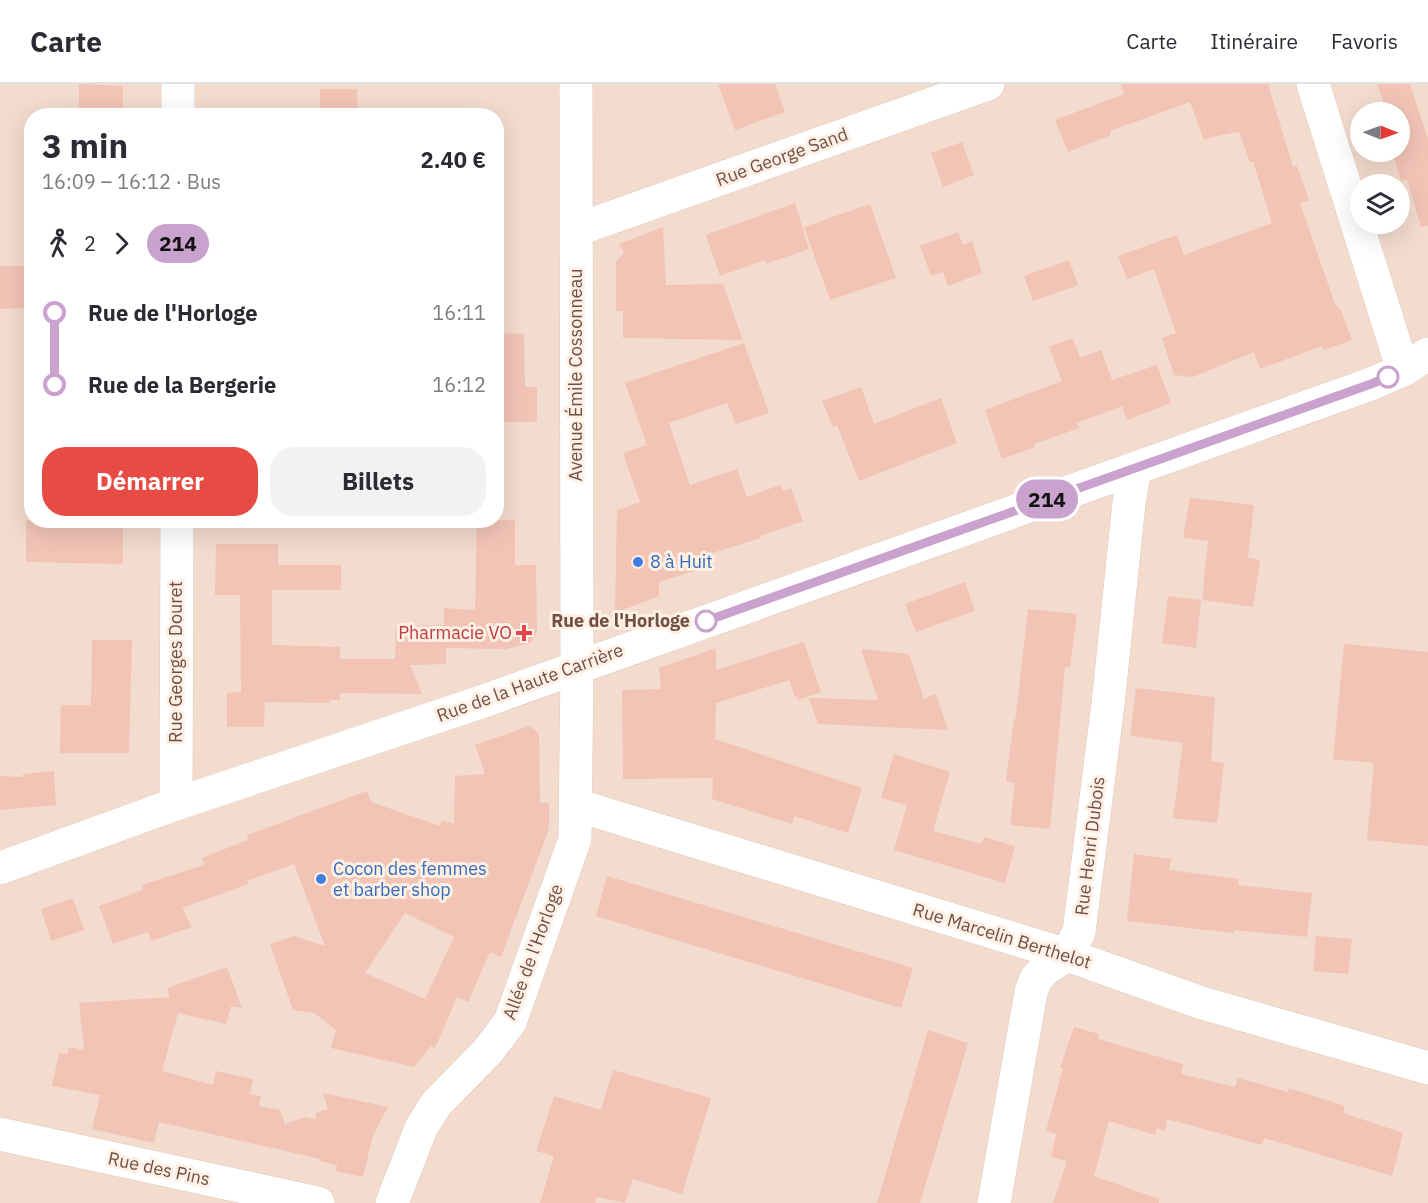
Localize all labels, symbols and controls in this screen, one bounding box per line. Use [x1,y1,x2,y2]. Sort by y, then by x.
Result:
text: Carte [30,23,102,60]
text: Carte [1126,27,1177,55]
text: Itinéraire [1210,27,1298,55]
text: Favoris [1331,27,1398,55]
north arrow [1350,102,1410,162]
map controls [1350,102,1410,234]
street label: Rue George Sand [713,122,851,191]
text: 3 min [42,124,128,167]
text: 2.40 € [421,145,486,174]
text: 16:09 – 16:12 · Bus [42,168,221,195]
button: layers [1350,174,1410,234]
icon: walk [42,227,75,260]
icon: forward [105,227,138,260]
text: 214 [159,229,197,257]
text: 2 [84,230,96,257]
street label: Avenue Émile Cossonneau [564,268,587,482]
text: Rue de l'Horloge [88,298,258,327]
text: 16:11 [432,299,486,326]
unlabelled marker [1377,366,1399,388]
text: Rue de la Bergerie [88,370,276,399]
text: 16:12 [432,371,486,398]
button: Démarrer [42,447,258,516]
button: Billets [270,447,486,516]
line badge: 214 [1012,480,1082,518]
text: 214 [1028,485,1066,513]
place label: 8 à Huit [650,550,713,573]
marker: 8 à Huit [631,555,645,569]
street label: Rue Georges Douret [164,581,187,743]
place label: Rue de l'Horloge [551,609,690,632]
marker: Rue de l'Horloge [695,610,717,632]
place label: Pharmacie VO [398,621,512,644]
marker: Pharmacie VO [517,626,531,640]
street label: Rue de la Haute Carrière [433,638,626,727]
street label: Rue Henri Dubois [1070,775,1109,917]
place label: Cocon des femmes et barber shop [333,857,487,901]
marker: Cocon des femmes et barber shop [314,872,328,886]
street label: Allée de l'Horloge [497,881,568,1023]
street label: Rue Marcelin Berthelot [910,897,1094,974]
street label: Rue des Pins [106,1146,212,1191]

